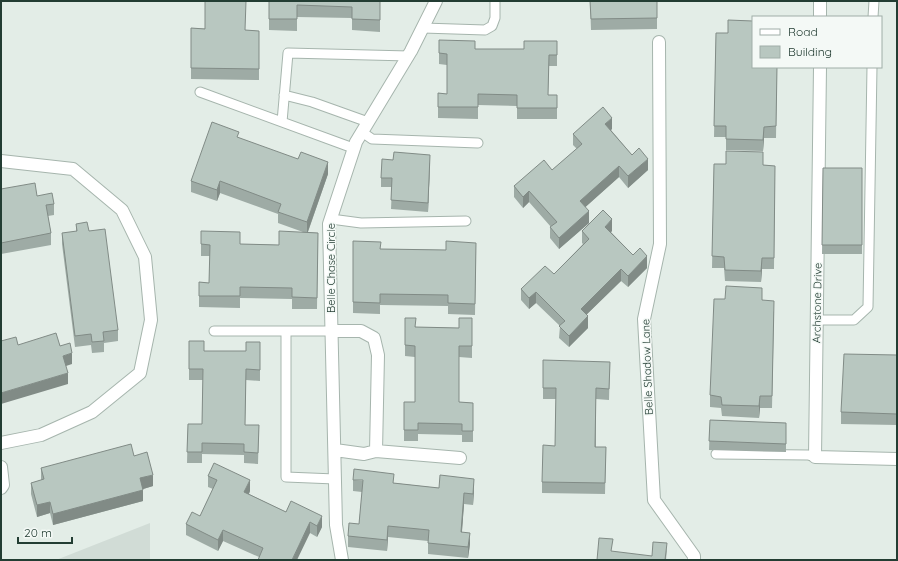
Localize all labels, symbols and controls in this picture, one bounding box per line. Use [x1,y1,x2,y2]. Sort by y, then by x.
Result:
legend [752,16,882,68]
text: Road [788,24,818,39]
text: Building [788,44,832,59]
street label: Belle Chase Circle [324,223,338,313]
street label: Archstone Drive [809,263,825,343]
street label: Belle Shadow Lane [638,319,656,415]
scale bar [18,519,72,545]
text: 20 m [24,525,52,540]

